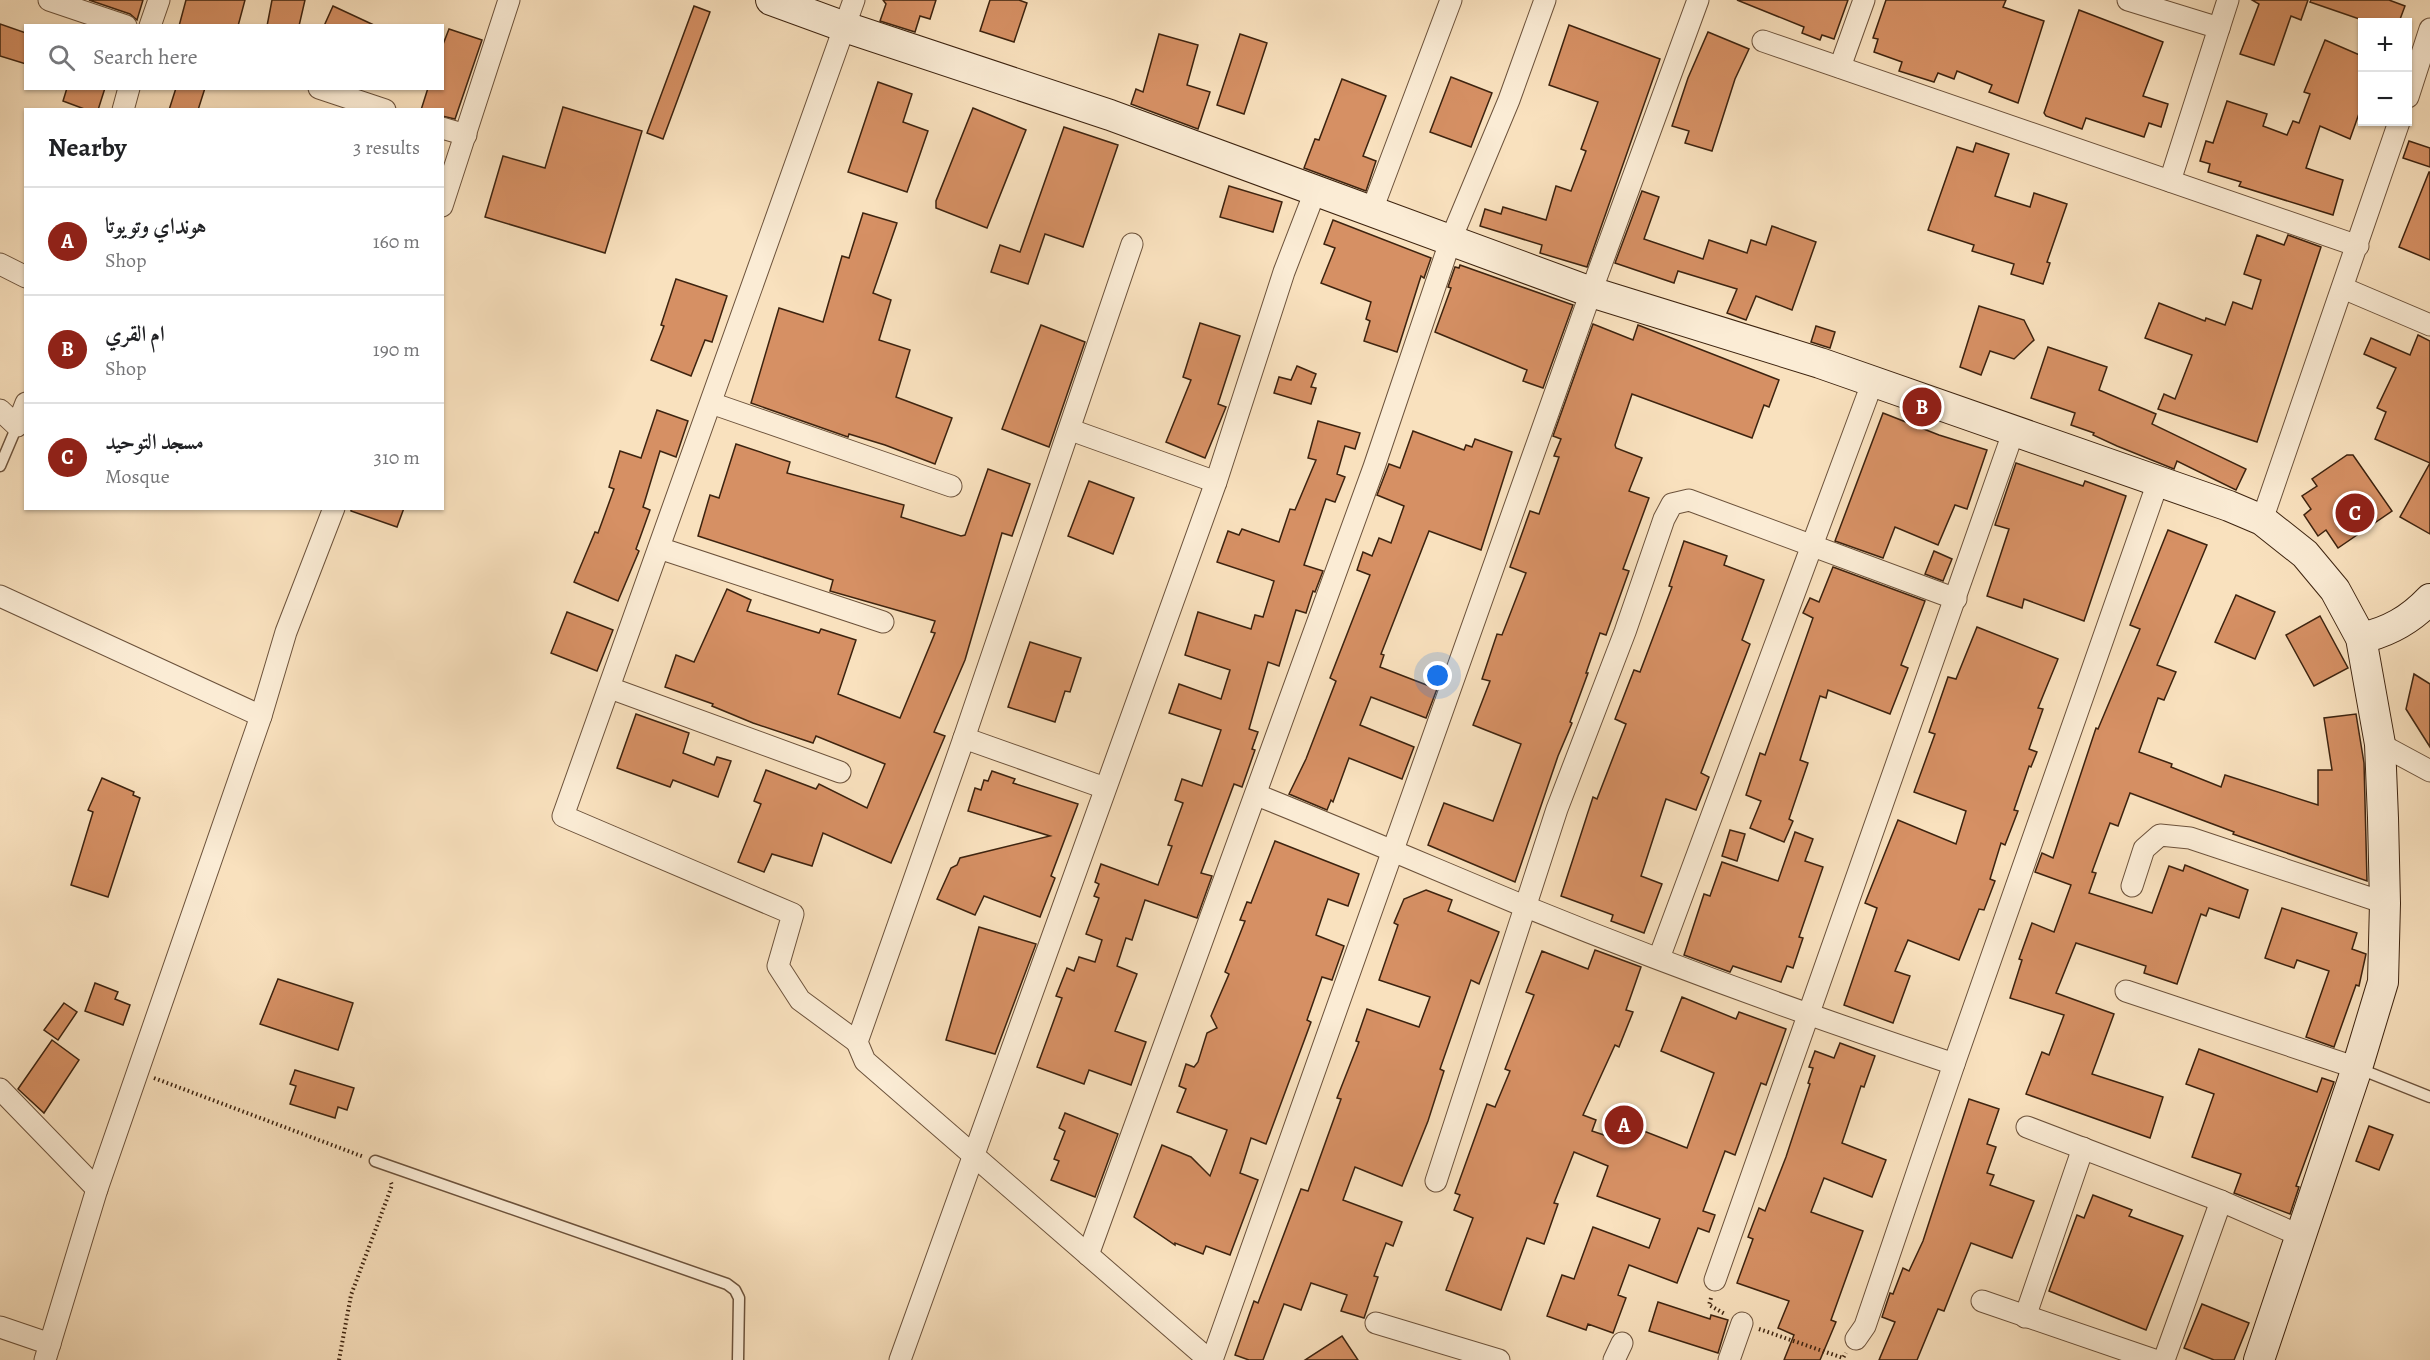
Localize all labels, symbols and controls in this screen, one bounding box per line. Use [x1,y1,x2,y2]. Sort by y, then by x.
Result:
map controls [2358,18,2412,126]
button: + [2358,18,2412,72]
search box [24,24,444,90]
icon: search [45,41,78,74]
text: Search here [93,42,198,72]
button: − [2358,72,2412,126]
text: Nearby [48,130,127,165]
text: 3 results [353,134,420,161]
text: هونداي وتويوتا [105,211,207,241]
text: A [61,228,74,255]
text: 160 m [373,228,420,255]
text: Shop [105,247,147,274]
text: ام القري [105,319,165,349]
text: B [61,336,74,363]
text: 190 m [373,336,420,363]
text: Shop [105,355,147,382]
pin: B [1902,384,1942,430]
text: مسجد التوحيد [105,427,204,457]
text: C [61,444,74,471]
text: 310 m [374,444,420,471]
text: Mosque [105,463,170,490]
pin: C [2336,490,2374,536]
your location [1423,661,1452,690]
pin: A [1604,1102,1644,1148]

